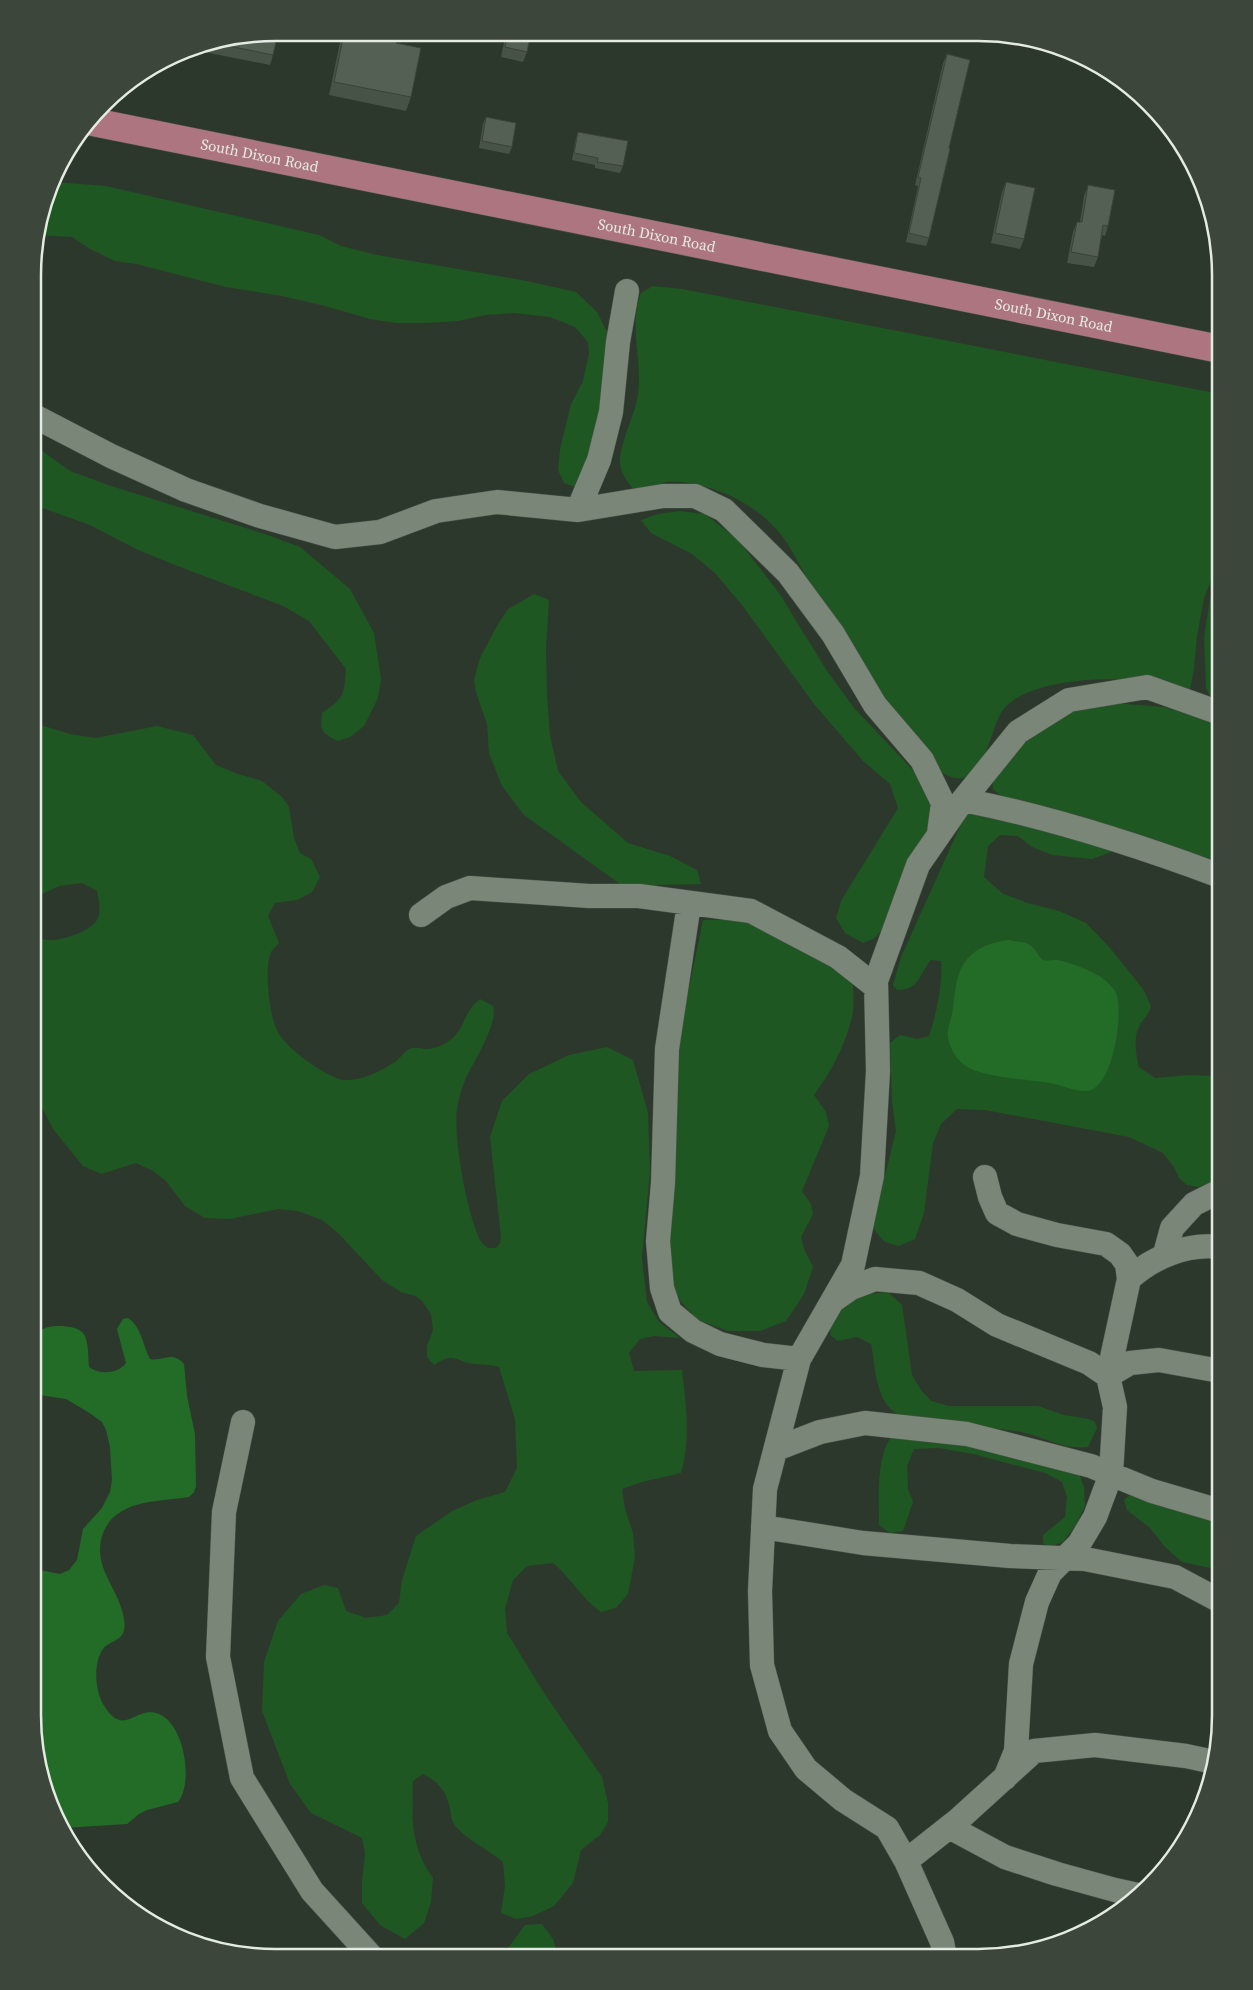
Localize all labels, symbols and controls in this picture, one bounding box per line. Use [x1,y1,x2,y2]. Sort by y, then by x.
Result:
street label: South Dixon Road [199,133,321,177]
street label: South Dixon Road [596,213,718,257]
street label: South Dixon Road [993,293,1115,337]

